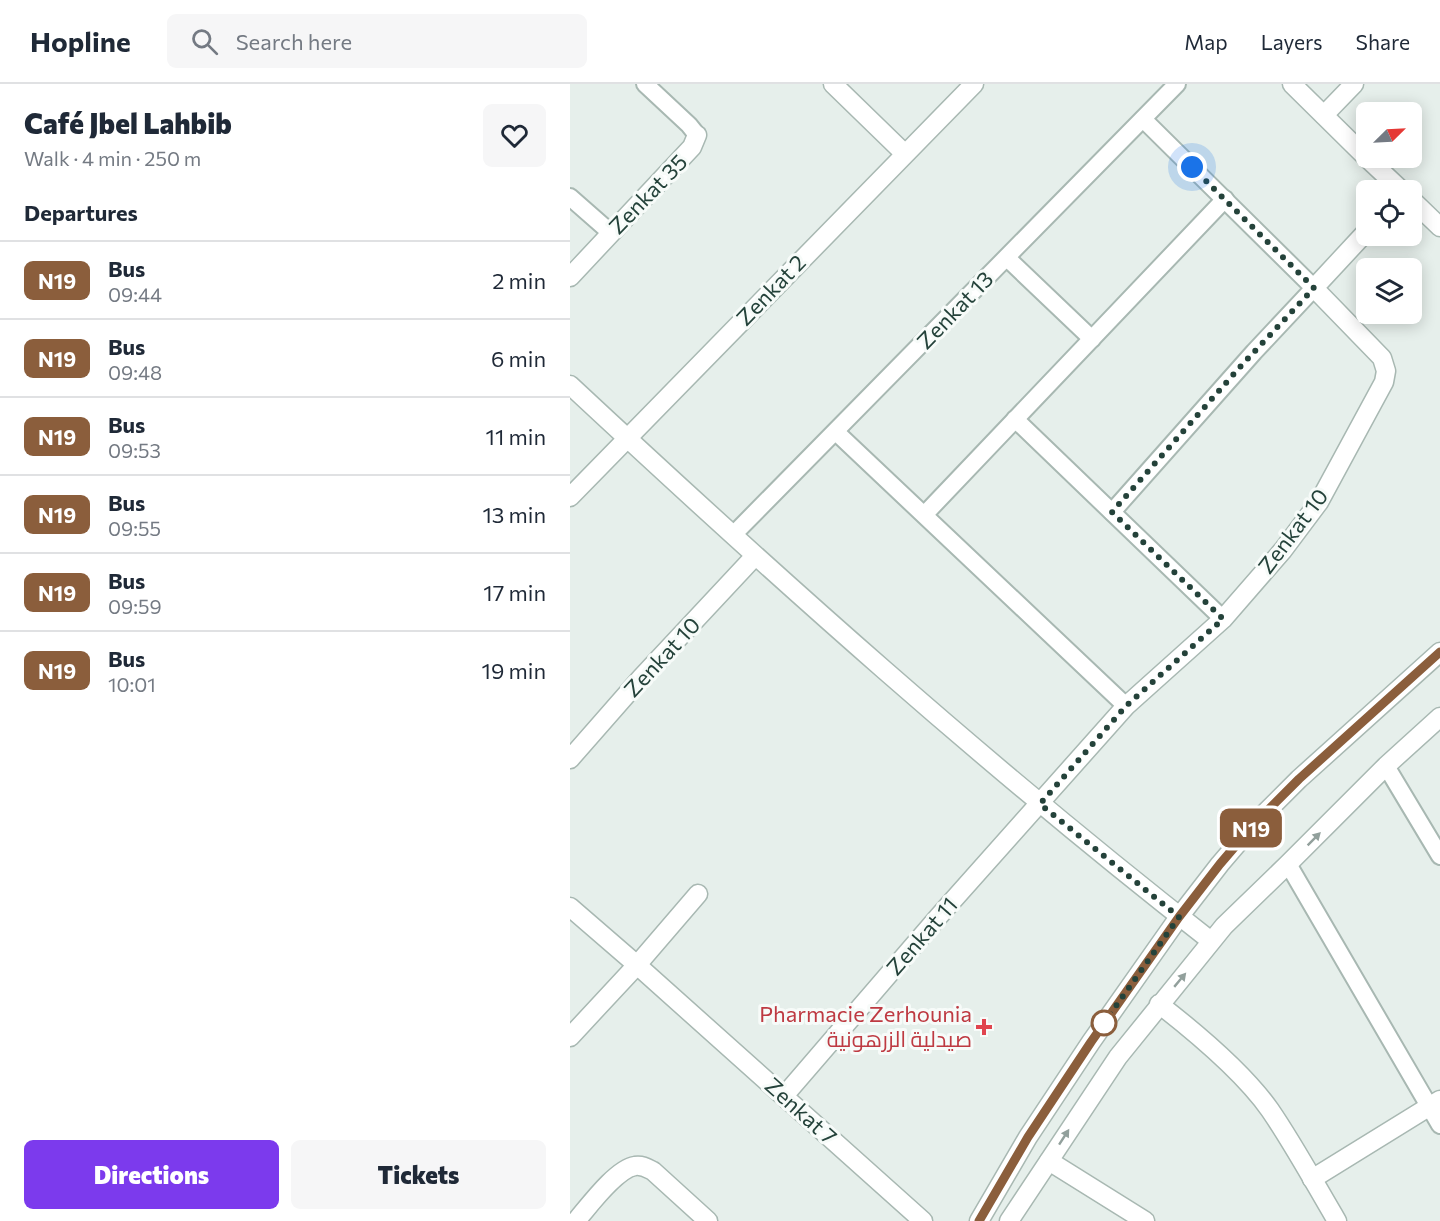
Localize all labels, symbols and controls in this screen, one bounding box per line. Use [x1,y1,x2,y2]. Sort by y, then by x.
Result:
search box [167,14,587,68]
text: Hopline [30,24,131,58]
icon: search [188,25,221,58]
text: Search here [236,28,352,55]
text: Map [1184,29,1228,54]
text: Layers [1261,29,1323,54]
text: Share [1356,29,1410,54]
north arrow [1356,102,1422,168]
map controls [1356,102,1422,324]
button: heart [483,104,546,167]
text: Café Jbel Lahbib [24,106,232,140]
text: Walk · 4 min · 250 m [24,146,201,170]
street label: Zenkat 35 [603,148,692,239]
your location [1177,152,1207,182]
button: locate [1356,180,1422,246]
text: Departures [24,199,138,226]
street label: Zenkat 2 [730,249,811,331]
text: Bus [108,255,145,282]
button: layers [1356,258,1422,324]
street label: Zenkat 13 [911,265,998,354]
text: 2 min [492,267,546,294]
text: N19 [38,268,76,293]
text: 09:44 [108,282,162,306]
text: Bus [108,333,145,360]
text: 6 min [491,345,546,372]
text: N19 [38,346,76,371]
text: 09:48 [108,360,162,384]
text: Bus [108,411,145,438]
text: 11 min [486,423,546,450]
text: N19 [38,424,76,449]
text: 09:53 [108,438,161,462]
street label: Zenkat 10 [1252,483,1333,579]
text: Bus [108,489,145,516]
text: 13 min [482,501,546,528]
text: N19 [38,502,76,527]
text: 09:55 [108,516,161,540]
text: Bus [108,567,145,594]
text: 17 min [483,579,546,606]
text: N19 [38,580,76,605]
text: 09:59 [108,594,162,618]
street label: Zenkat 10 [618,611,705,702]
text: Bus [108,645,145,672]
text: 19 min [482,657,546,684]
text: N19 [38,658,76,683]
text: 10:01 [108,672,156,696]
line badge: N19 [1216,808,1286,848]
text: N19 [1232,816,1270,841]
one-way arrow [1306,832,1320,846]
street label: Zenkat 11 [880,891,963,980]
one-way arrow [1173,972,1186,988]
place label: Pharmacie Zerhounia صيدلية الزرهونية [759,1000,972,1052]
unlabelled marker [1091,1010,1117,1036]
marker: Pharmacie Zerhounia صيدلية الزرهونية [977,1020,991,1034]
street label: Zenkat 7 [760,1071,843,1150]
one-way arrow [1058,1129,1069,1145]
button: Directions [24,1140,279,1209]
button: Tickets [291,1140,546,1209]

